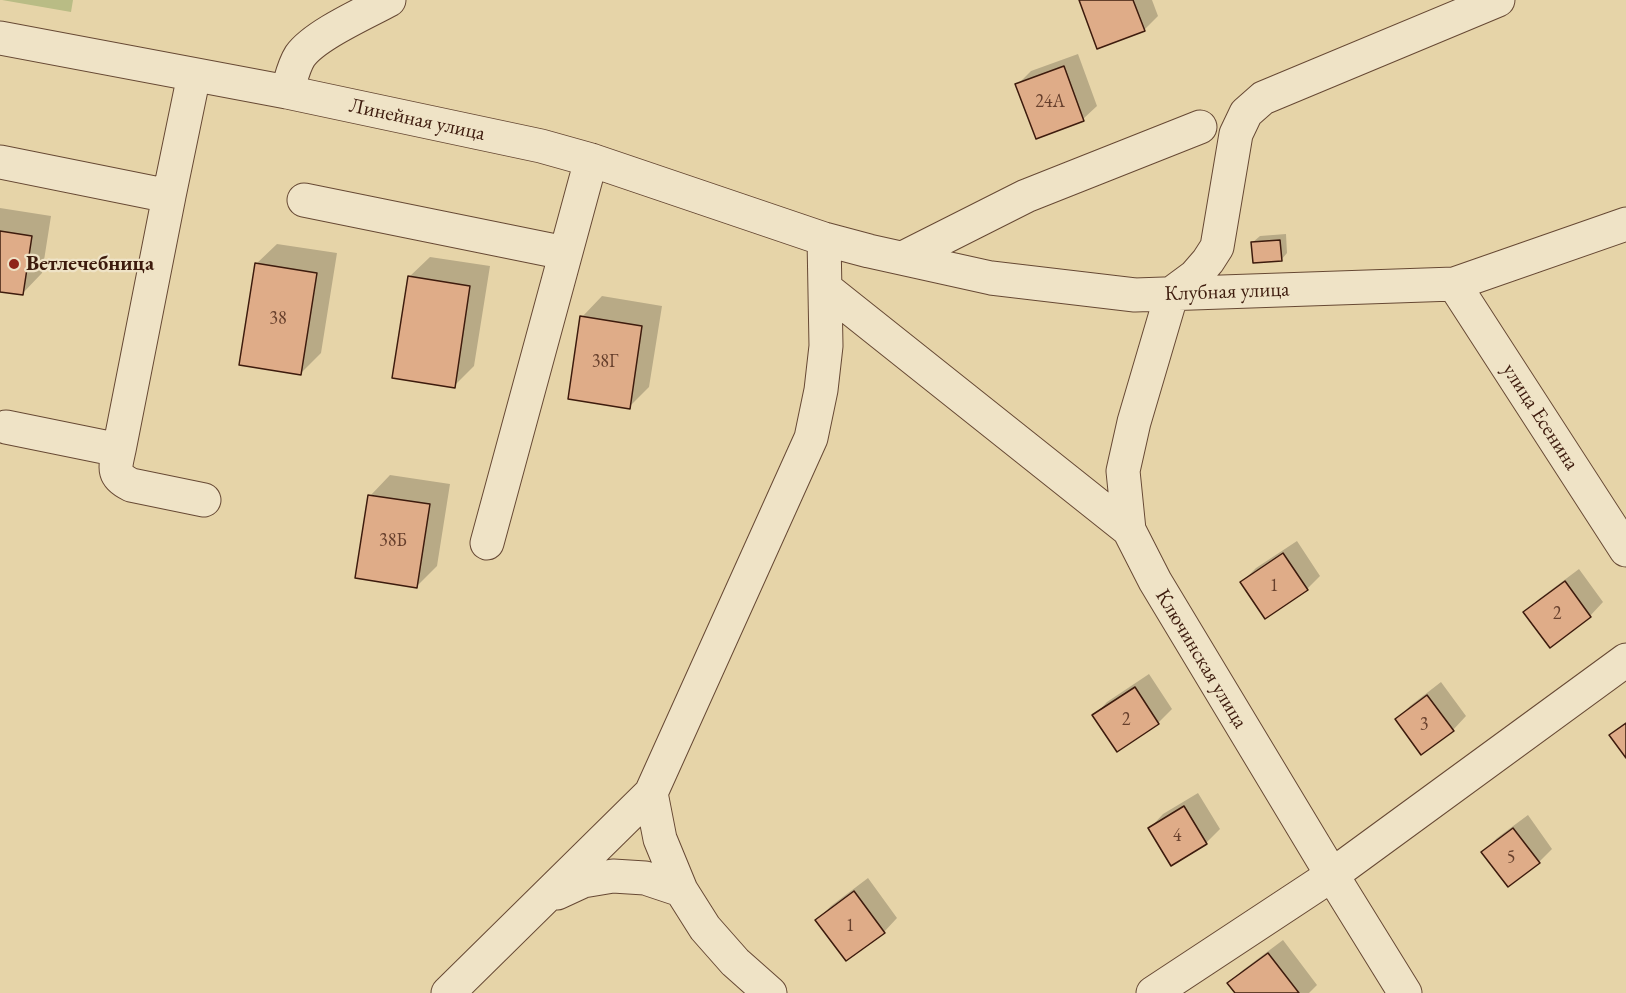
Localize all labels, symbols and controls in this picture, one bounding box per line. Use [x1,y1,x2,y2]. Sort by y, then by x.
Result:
house number: 24А [1035,91,1065,113]
street label: Линейная улица [347,93,487,147]
place label: Ветлечебница [26,251,154,277]
marker: Ветлечебница [7,257,21,271]
street label: Клубная улица [1164,277,1290,307]
house number: 38 [269,308,287,330]
house number: 38Г [592,351,618,373]
street label: улица Есенина [1496,359,1584,475]
house number: 38Б [379,530,407,552]
house number: 1 [1270,575,1278,597]
street label: Ключинская улица [1149,585,1253,733]
house number: 2 [1553,603,1561,625]
house number: 2 [1122,709,1130,731]
house number: 3 [1420,714,1428,736]
house number: 4 [1173,825,1181,847]
house number: 5 [1507,847,1515,869]
house number: 1 [846,915,854,937]

